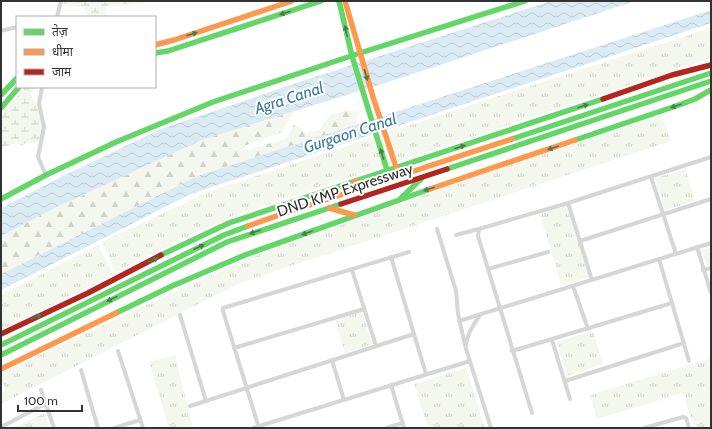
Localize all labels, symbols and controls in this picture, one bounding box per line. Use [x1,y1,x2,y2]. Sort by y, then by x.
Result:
one-way arrow [278,11,290,17]
legend [16,16,156,88]
text: तेज़ [52,24,69,39]
one-way arrow [343,25,349,37]
one-way arrow [187,31,199,37]
text: धीमा [52,44,74,59]
text: जाम [52,64,72,79]
one-way arrow [363,69,369,81]
water label: Agra Canal [251,78,326,118]
one-way arrow [577,102,589,108]
one-way arrow [669,103,681,109]
water label: Gurgaon Canal [301,109,399,157]
one-way arrow [454,143,466,149]
one-way arrow [546,145,558,151]
one-way arrow [379,148,385,160]
street label: DND KMP Expressway [275,159,416,221]
one-way arrow [423,186,435,192]
one-way arrow [249,230,261,236]
one-way arrow [300,230,312,236]
one-way arrow [193,244,205,250]
one-way arrow [147,257,159,263]
one-way arrow [107,296,118,302]
one-way arrow [30,314,42,320]
scale bar [18,387,82,413]
text: 100 m [24,393,58,408]

